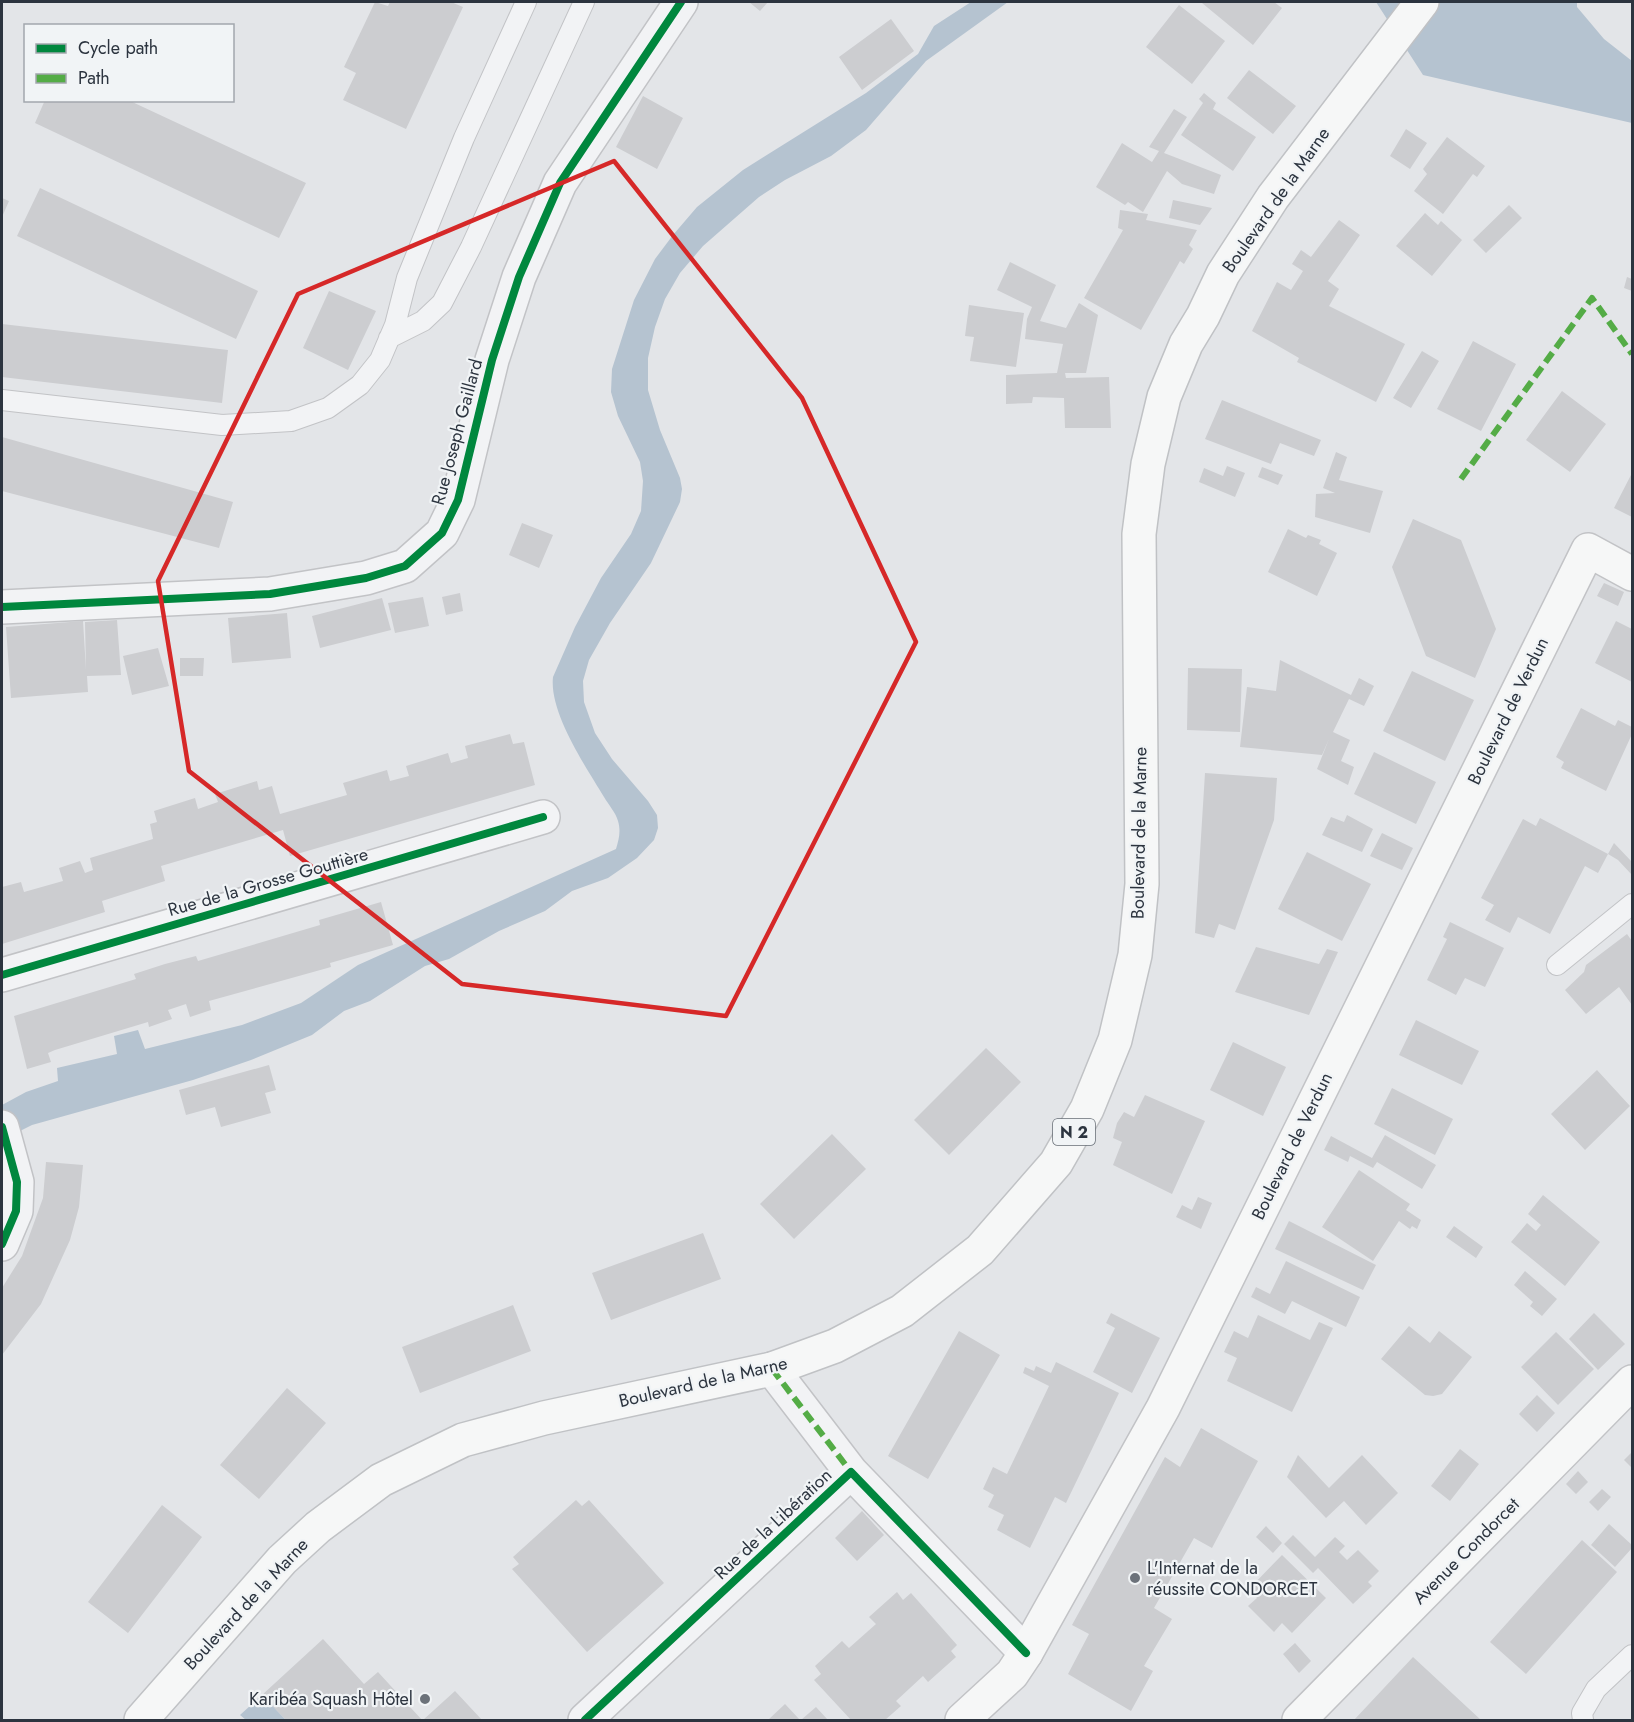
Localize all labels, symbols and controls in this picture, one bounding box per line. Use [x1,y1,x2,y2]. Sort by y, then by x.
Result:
legend [24,24,234,102]
text: Cycle path [78,35,158,61]
text: Path [78,65,110,91]
street label: Boulevard de la Marne [1216,122,1336,278]
street label: Rue Joseph Gaillard [425,356,489,508]
street label: Boulevard de Verdun [1461,633,1555,789]
street label: Boulevard de la Marne [1124,747,1154,919]
street label: Rue de la Grosse Gouttière [165,841,371,923]
street label: Boulevard de Verdun [1245,1068,1339,1224]
road number: N 2 [1053,1119,1095,1145]
street label: Boulevard de la Marne [616,1350,790,1414]
street label: Rue de la Libération [708,1462,838,1586]
street label: Avenue Condorcet [1407,1491,1526,1610]
street label: Boulevard de la Marne [178,1532,314,1676]
place label: L'Internat de la réussite CONDORCET [1147,1555,1318,1602]
marker: L'Internat de la réussite CONDORCET [1128,1571,1142,1585]
place label: Karibéa Squash Hôtel [249,1686,413,1712]
marker: Karibéa Squash Hôtel [418,1692,432,1706]

